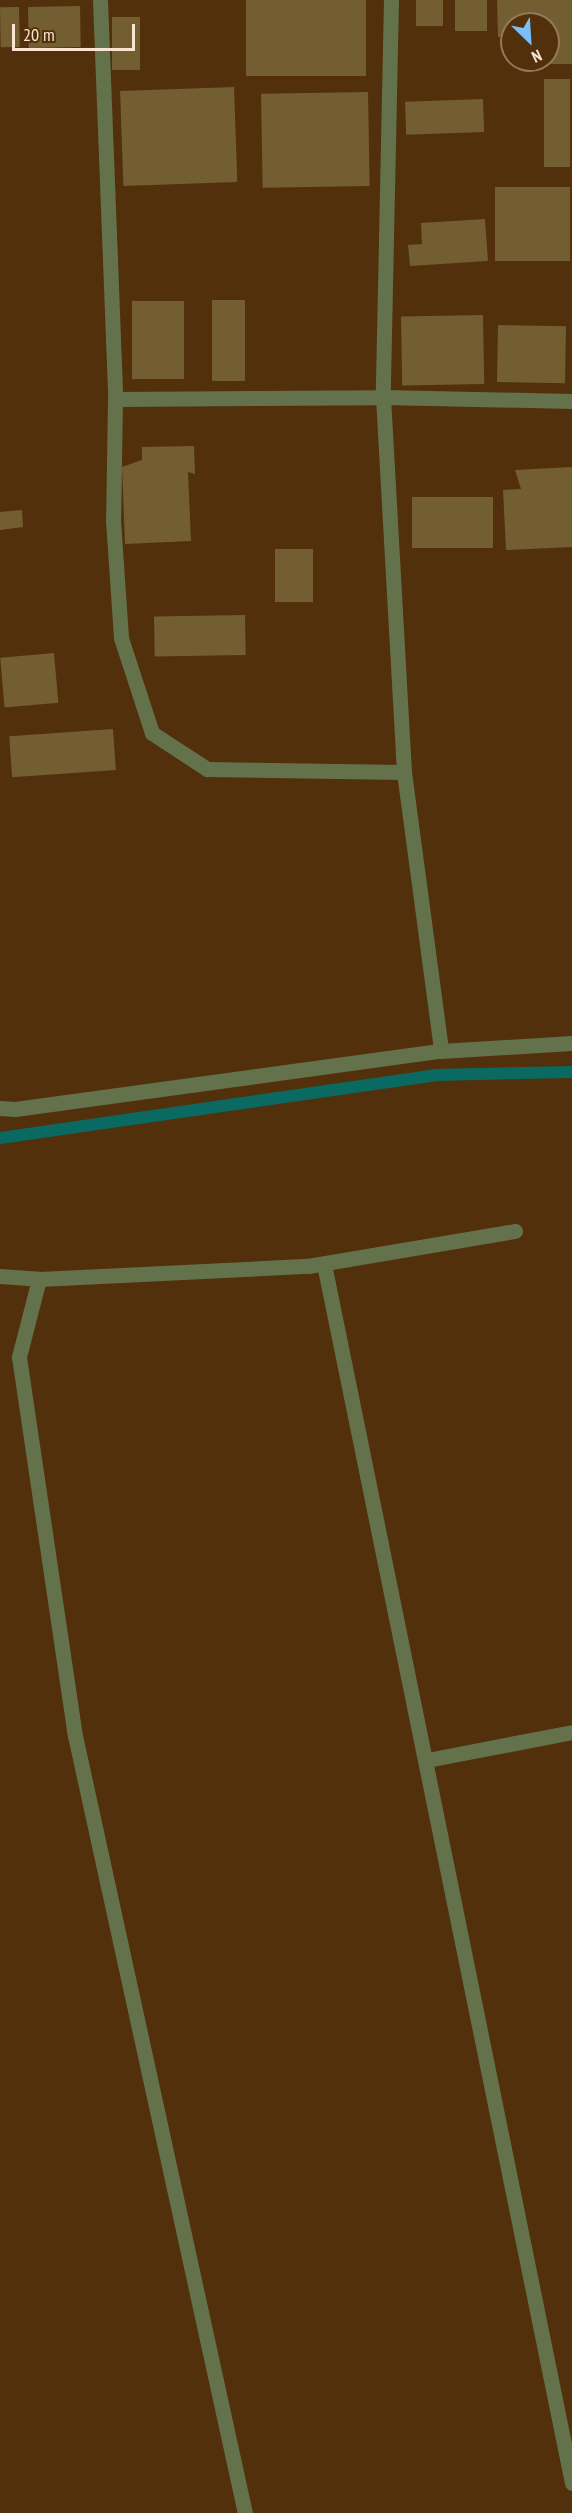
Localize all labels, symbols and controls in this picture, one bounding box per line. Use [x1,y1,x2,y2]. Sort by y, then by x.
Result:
scale bar [15,12,138,50]
north arrow [500,12,560,72]
text: 20 m [23,23,55,46]
text: N [529,46,545,67]

